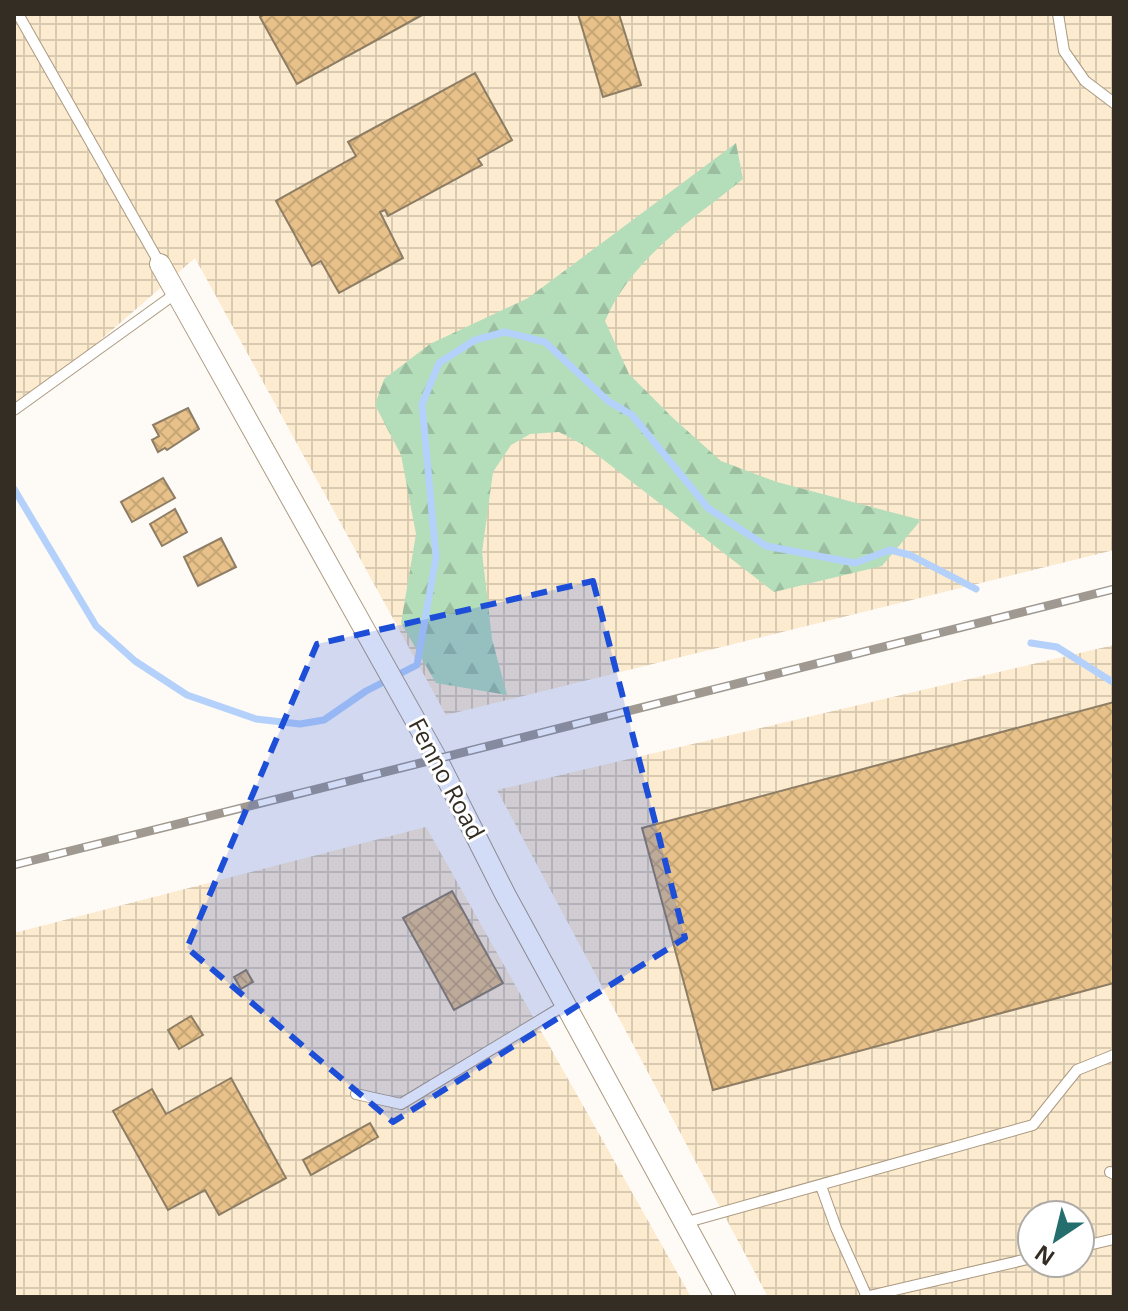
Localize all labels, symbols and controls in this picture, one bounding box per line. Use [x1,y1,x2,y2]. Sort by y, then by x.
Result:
street label: Fenno Road [401,712,493,845]
north arrow [1016,1199,1096,1279]
text: N [1028,1239,1060,1274]

